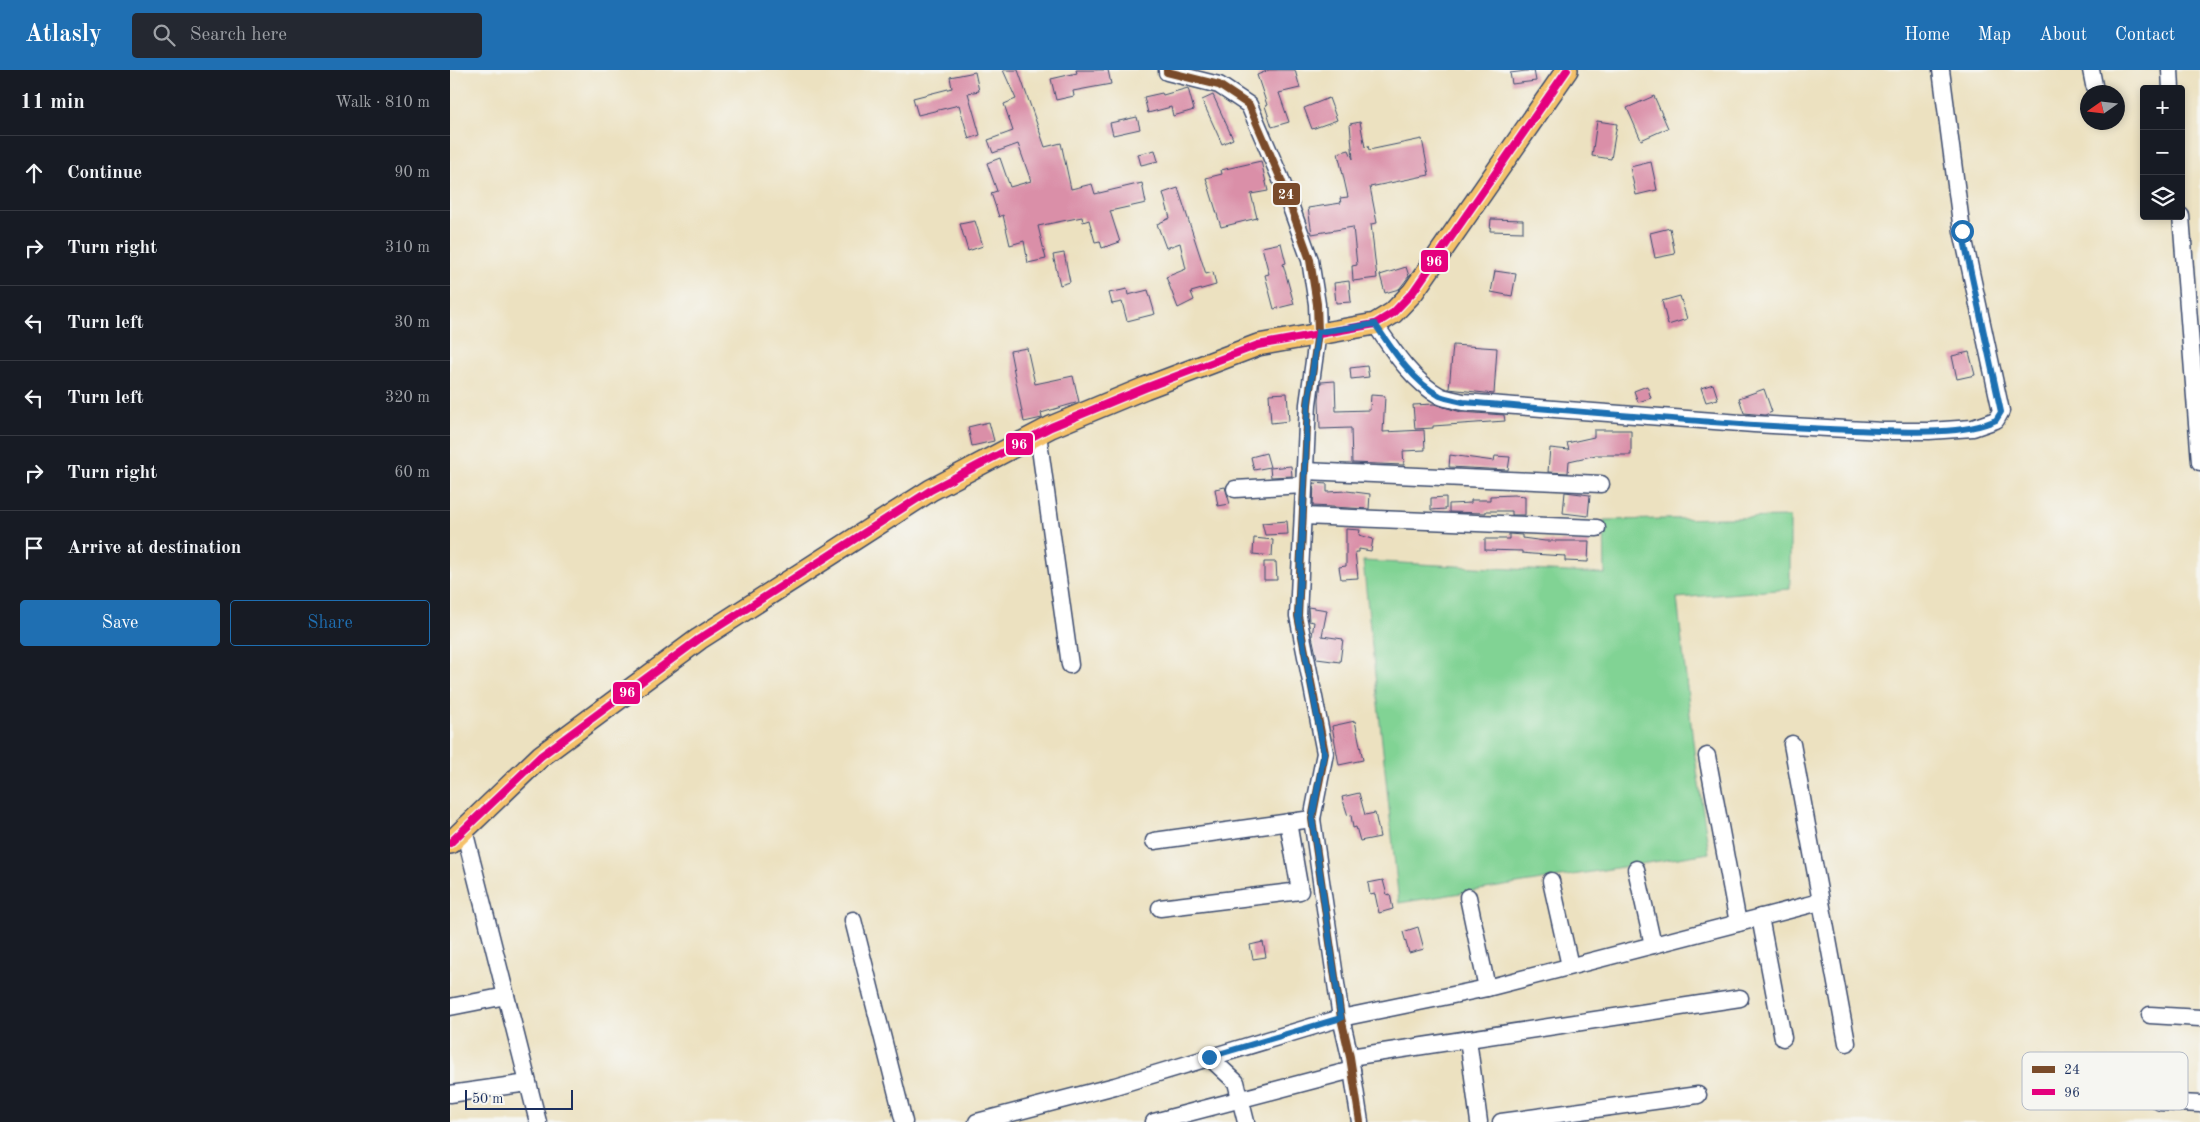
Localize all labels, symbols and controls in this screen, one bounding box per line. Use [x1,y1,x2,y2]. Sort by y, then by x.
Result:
search box [132,13,482,58]
icon: search [150,21,178,49]
text: Atlasly [25,23,102,47]
text: Search here [190,26,287,45]
text: Home [1904,26,1950,44]
text: Map [1978,26,2011,44]
text: About [2039,26,2087,44]
text: Contact [2115,26,2175,44]
north arrow [2080,85,2125,130]
map controls [2140,85,2185,220]
button: + [2140,85,2185,130]
text: 11 min [20,92,85,113]
text: Walk · 810 m [335,95,430,111]
button: − [2140,130,2185,175]
icon: ahead [20,159,48,187]
text: Continue [67,164,142,183]
text: 90 m [394,165,430,181]
button: layers [2140,175,2185,220]
line badge: 24 [1272,182,1301,206]
text: 24 [1278,188,1294,202]
route start [1951,220,1974,243]
icon: right [20,234,48,262]
text: Turn right [67,239,157,258]
text: 310 m [385,240,430,256]
line badge: 96 [1420,249,1449,273]
text: 96 [1426,255,1442,269]
icon: left [20,309,48,337]
text: Turn left [67,314,144,333]
text: 30 m [394,315,430,331]
icon: left [20,384,48,412]
text: Turn left [67,389,144,408]
text: 320 m [385,390,430,406]
line badge: 96 [1005,432,1034,456]
text: 96 [1011,438,1027,452]
icon: right [20,459,48,487]
text: Turn right [67,464,157,483]
text: 60 m [394,465,430,481]
icon: arrive [20,534,48,562]
text: Arrive at destination [67,539,241,558]
button: Save [20,600,220,646]
button: Share [230,600,430,646]
line badge: 96 [612,681,641,705]
text: 96 [619,686,635,700]
route end [1198,1046,1221,1069]
legend [2022,1052,2188,1110]
text: 24 [2064,1063,2080,1077]
text: 96 [2064,1086,2080,1100]
scale bar [465,1087,572,1110]
text: 50 m [472,1092,503,1106]

